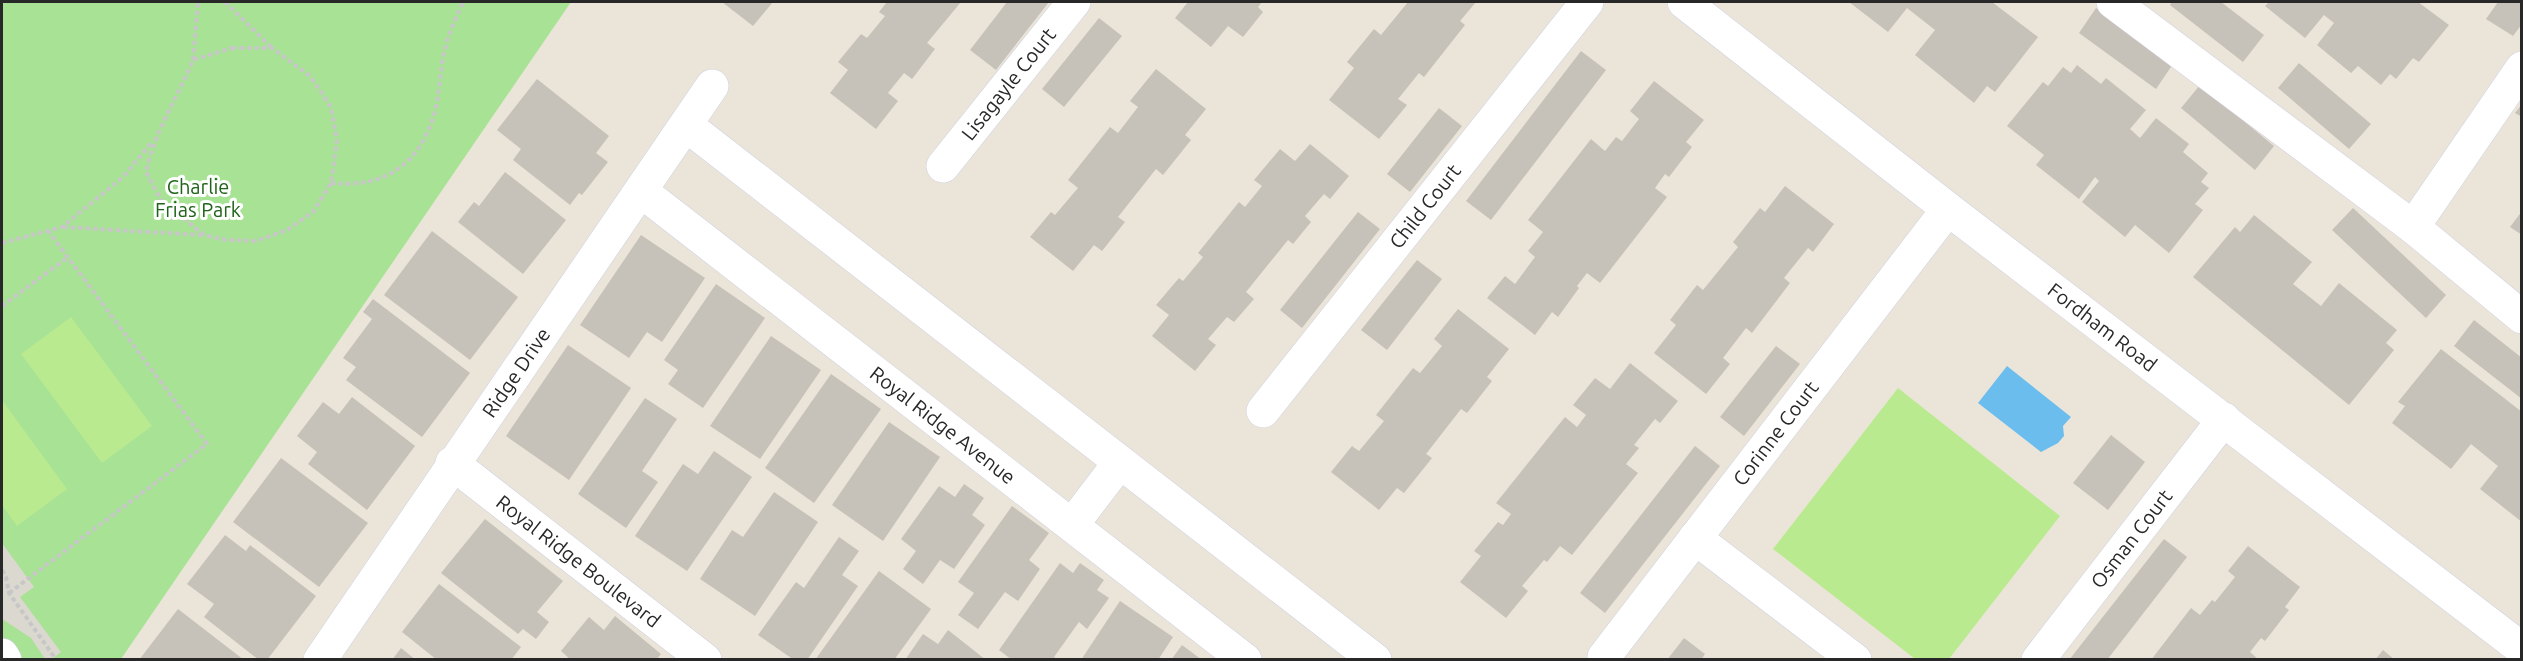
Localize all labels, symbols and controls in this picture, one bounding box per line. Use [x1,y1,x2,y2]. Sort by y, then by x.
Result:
street label: Lisagayle Court [956,23,1060,144]
street label: Child Court [1384,159,1465,253]
park label: Charlie Frias Park [155,175,241,221]
street label: Fordham Road [2044,278,2162,376]
street label: Ridge Drive [477,323,555,422]
street label: Royal Ridge Avenue [866,361,1020,488]
street label: Corinne Court [1728,376,1823,490]
street label: Osman Court [2086,484,2177,593]
street label: Royal Ridge Boulevard [492,490,665,632]

